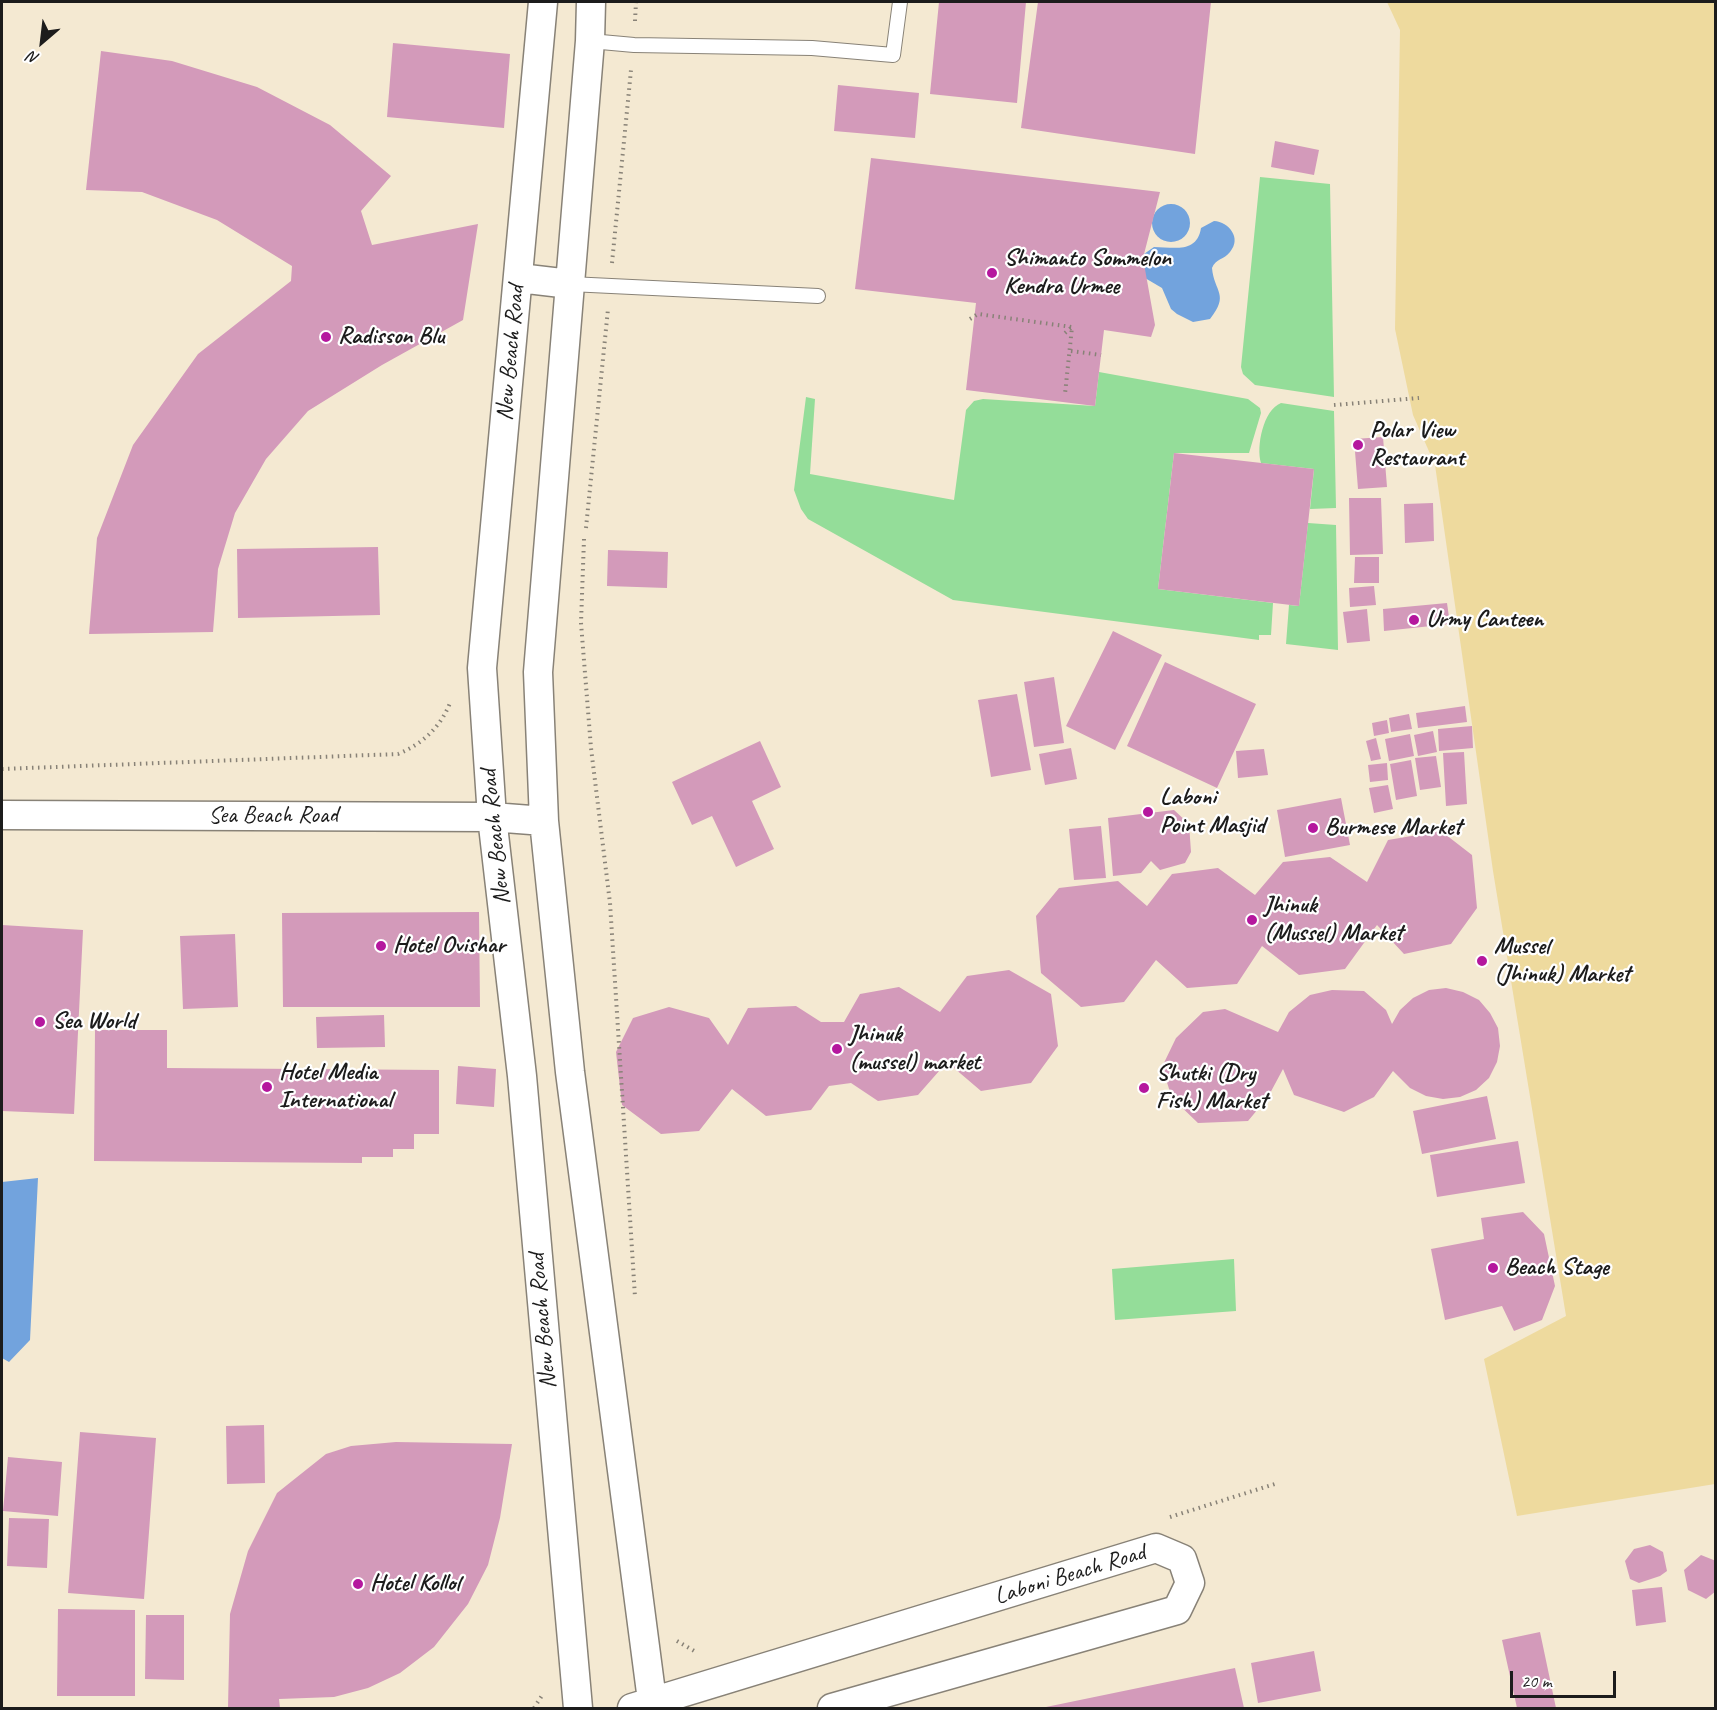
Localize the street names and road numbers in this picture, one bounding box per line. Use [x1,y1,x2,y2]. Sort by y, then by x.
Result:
street label: New Beach Road [491,284,531,422]
street label: New Beach Road [475,768,517,906]
street label: Sea Beach Road [208,802,338,830]
street label: New Beach Road [523,1252,563,1390]
street label: Laboni Beach Road [991,1538,1149,1612]

